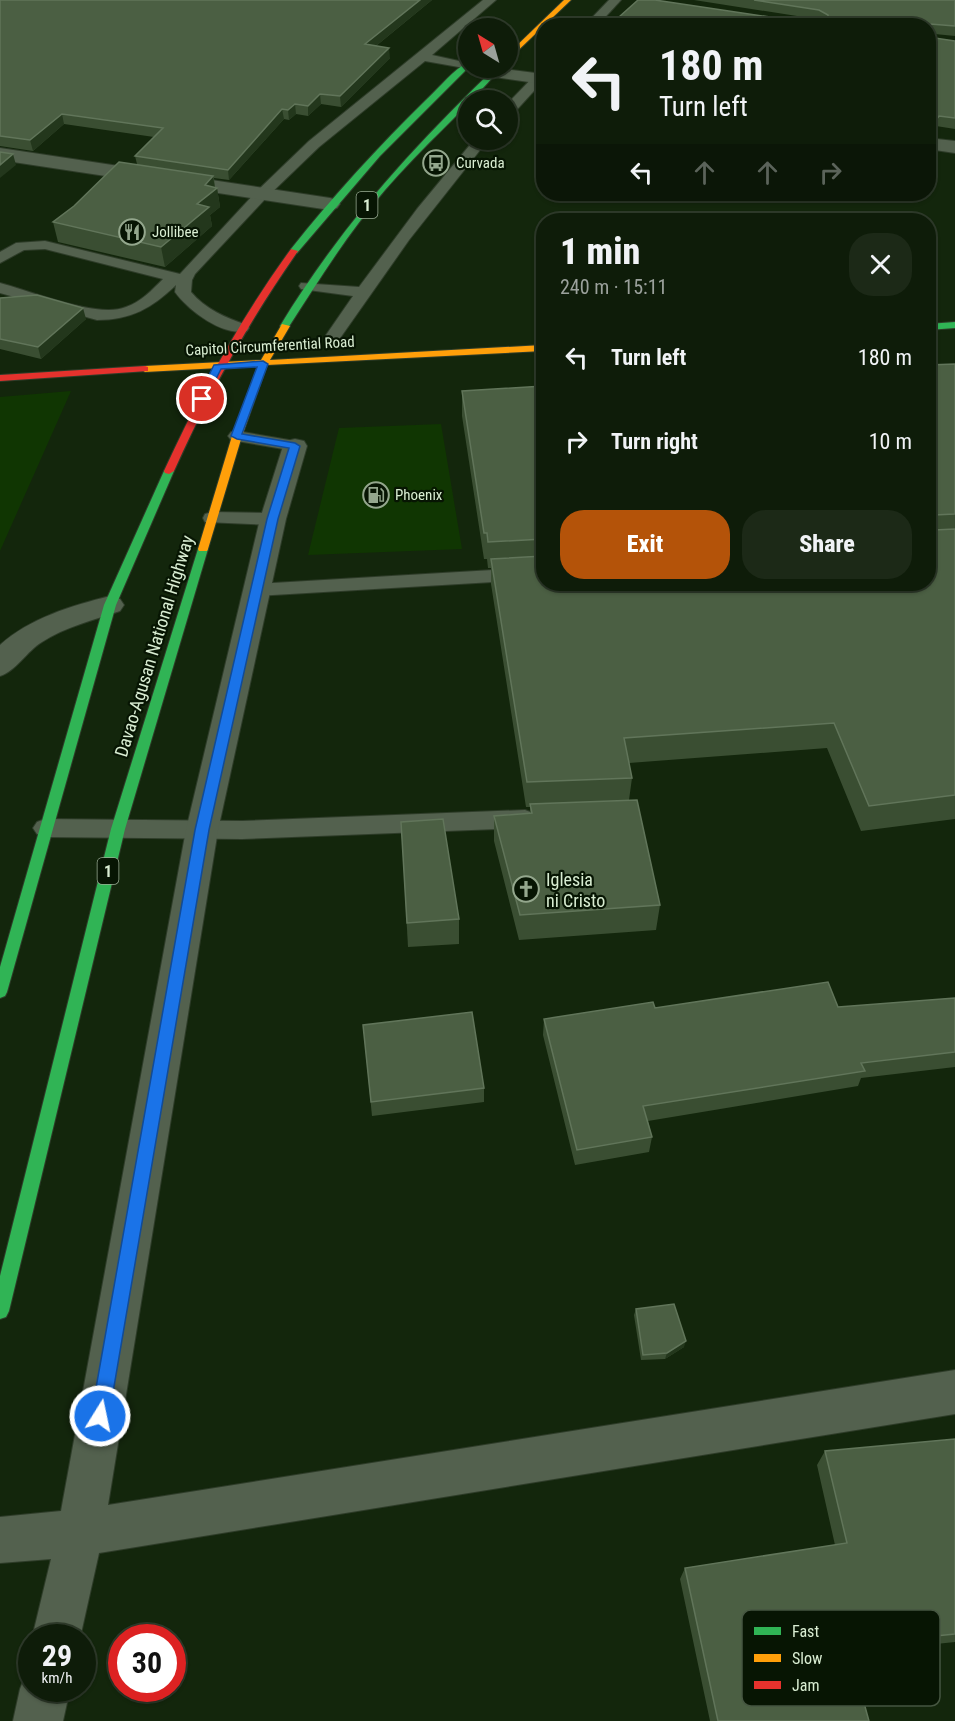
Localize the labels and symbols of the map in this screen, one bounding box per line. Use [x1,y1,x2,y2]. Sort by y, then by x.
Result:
north arrow [458,18,518,78]
bus stop icon: Curvada [421,148,451,178]
place label: Curvada [456,154,505,172]
road number: 1 [356,192,378,218]
restaurant icon: Jollibee [117,217,147,247]
place label: Jollibee [152,223,199,241]
street label: Capitol Circumferential Road [185,333,355,359]
pin [176,373,227,424]
fuel station icon: Phoenix [361,480,391,510]
place label: Phoenix [395,486,443,504]
street label: Davao-Agusan National Highway [110,532,198,759]
road number: 1 [98,858,118,884]
place label: Iglesia ni Cristo [546,869,605,911]
church icon: Iglesia ni Cristo [511,874,541,904]
position arrow [68,1384,132,1448]
legend [742,1610,940,1706]
text: Fast [792,1622,819,1641]
speed limit sign: 30 [108,1624,186,1702]
text: Slow [792,1649,822,1668]
text: Jam [792,1676,819,1695]

